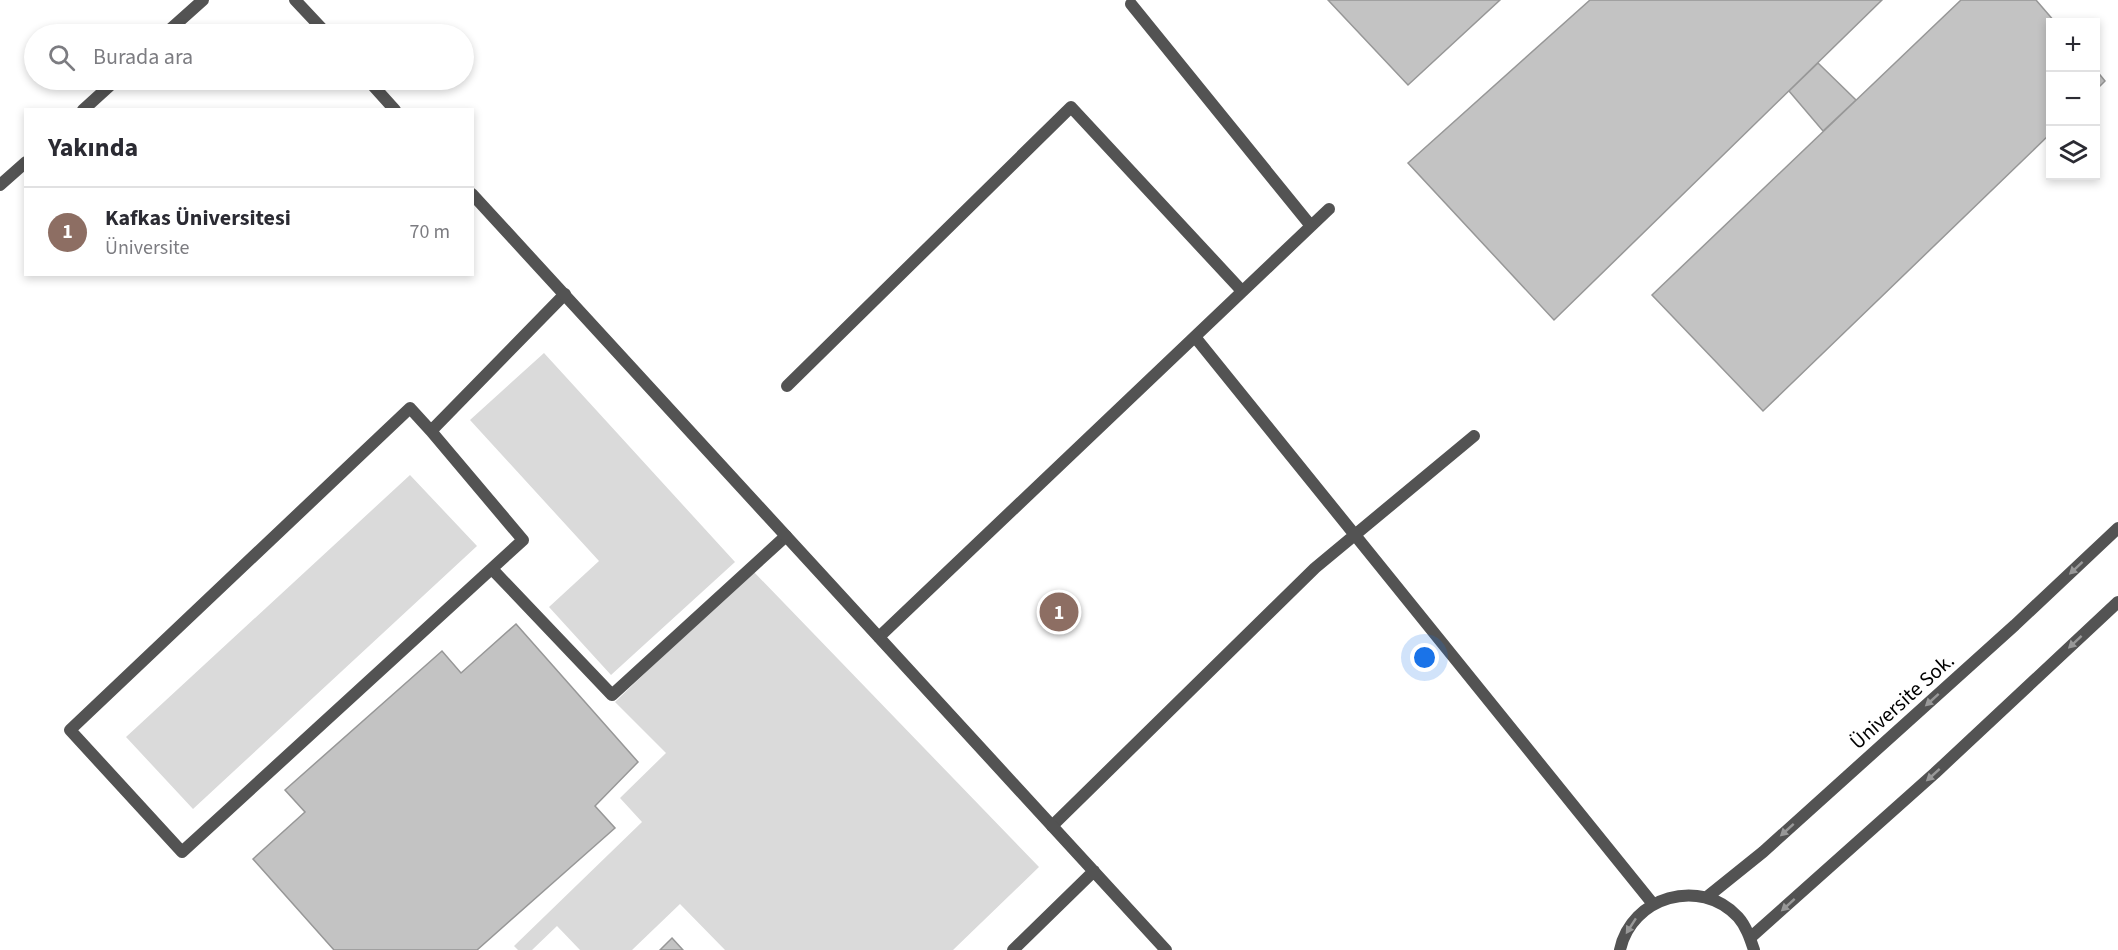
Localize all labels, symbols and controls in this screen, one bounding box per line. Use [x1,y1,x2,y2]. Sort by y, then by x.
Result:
map controls [2046,18,2100,180]
button: + [2046,18,2100,72]
search box [24,24,474,90]
icon: search [45,41,78,74]
text: Burada ara [93,41,193,73]
button: − [2046,72,2100,126]
button: layers [2046,126,2100,180]
text: Yakında [48,129,138,166]
text: Kafkas Üniversitesi [105,202,291,234]
text: 1 [62,218,73,246]
text: 70 m [410,218,450,246]
text: Üniversite [105,234,190,262]
one-way arrow [2068,561,2083,575]
pin: 1 [1040,590,1078,634]
one-way arrow [2069,634,2083,648]
your location [1410,643,1439,672]
street label: Üniversite Sok. [1843,646,1961,756]
one-way arrow [1925,693,1940,706]
one-way arrow [1926,768,1941,781]
one-way arrow [1780,823,1795,836]
one-way arrow [1780,898,1795,912]
one-way arrow [1626,918,1637,934]

